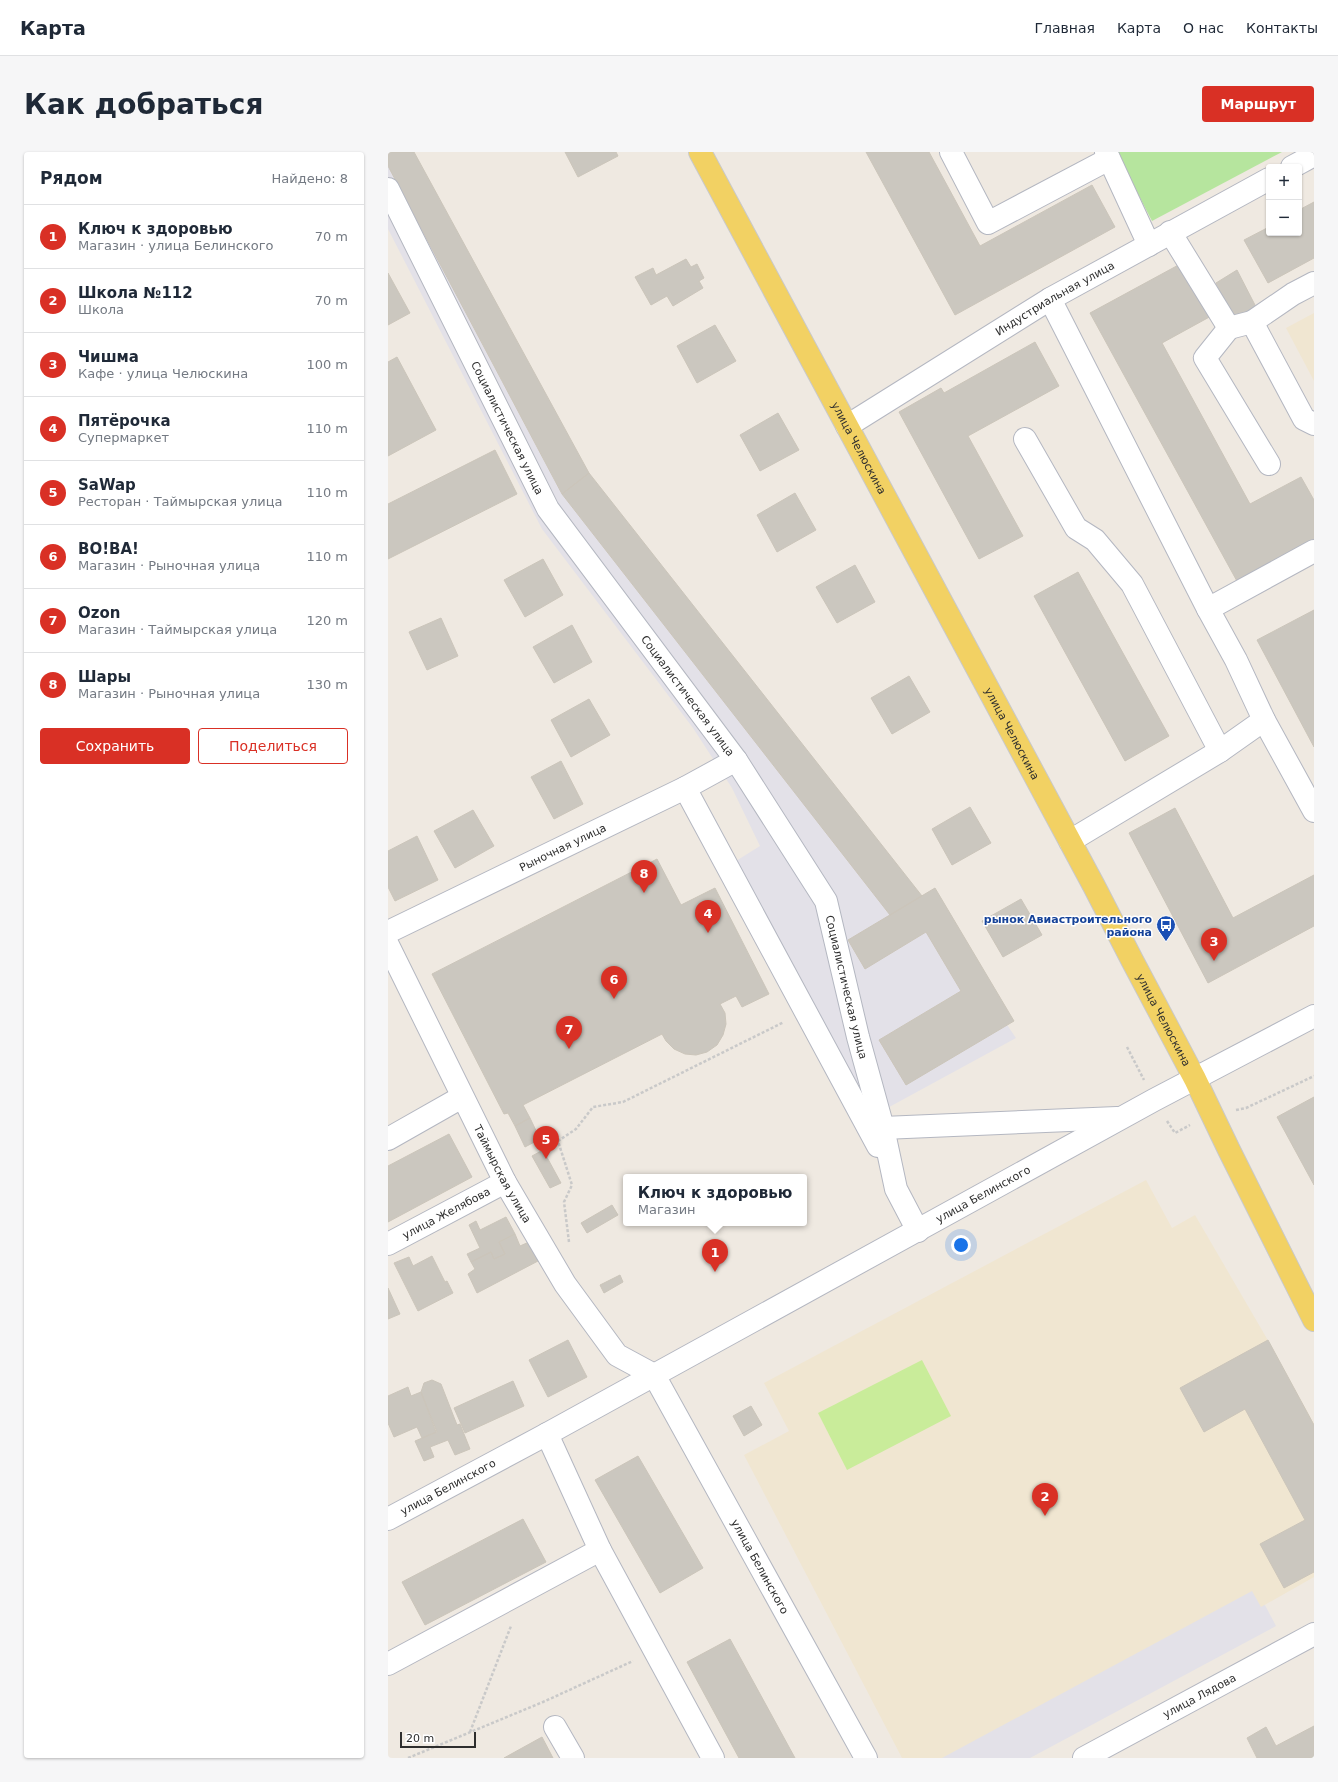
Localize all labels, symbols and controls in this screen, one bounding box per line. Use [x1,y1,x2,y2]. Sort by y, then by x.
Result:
text: Карта [20,17,86,39]
text: Главная [1034,20,1095,36]
text: Карта [1117,20,1161,36]
text: О нас [1183,20,1224,36]
text: Контакты [1246,20,1318,36]
button: Маршрут [1202,86,1314,122]
text: Как добраться [24,88,263,121]
map controls [1266,164,1302,236]
button: + [1266,164,1302,200]
text: Рядом [40,168,103,188]
text: Найдено: 8 [272,171,348,186]
button: − [1266,200,1302,236]
text: Ключ к здоровью [78,220,233,238]
text: 1 [48,229,58,244]
text: 70 m [315,229,348,244]
text: Магазин · улица Белинского [78,238,274,253]
street label: Индустриальная улица [993,259,1117,338]
text: Школа №112 [78,284,193,302]
text: 2 [48,293,58,308]
text: 70 m [315,293,348,308]
text: Школа [78,302,124,317]
text: Чишма [78,348,139,366]
text: 3 [48,357,58,372]
text: 100 m [306,357,348,372]
street label: Социалистическая улица [469,359,546,497]
text: Кафе · улица Челюскина [78,366,248,381]
street label: улица Челюскина [829,400,889,496]
text: Пятёрочка [78,412,171,430]
text: 4 [48,421,58,436]
text: 110 m [306,421,348,436]
text: Супермаркет [78,430,169,445]
text: SaWap [78,476,136,494]
text: 5 [48,485,58,500]
text: 110 m [306,485,348,500]
text: Ресторан · Таймырская улица [78,494,283,509]
text: ВО!ВА! [78,540,139,558]
text: 6 [48,549,58,564]
text: 110 m [306,549,348,564]
text: Магазин · Рыночная улица [78,558,260,573]
text: Ozon [78,604,120,622]
text: 7 [48,613,58,628]
text: 120 m [306,613,348,628]
text: Магазин · Таймырская улица [78,622,277,637]
street label: Социалистическая улица [638,633,737,759]
text: Шары [78,668,131,686]
text: 8 [48,677,58,692]
text: 130 m [306,677,348,692]
street label: улица Челюскина [982,685,1042,782]
text: Магазин · Рыночная улица [78,686,260,701]
button: Сохранить [40,728,190,764]
button: Поделиться [198,728,348,764]
street label: Рыночная улица [517,821,608,874]
pin: 8 [631,860,657,893]
pin: 4 [695,900,721,933]
place label: рынок Авиастроительного района [984,913,1152,939]
street label: Социалистическая улица [823,914,870,1060]
bus stop icon: рынок Авиастроительного района [1155,914,1177,942]
pin: 3 [1201,928,1227,961]
pin: 6 [601,966,627,999]
street label: улица Челюскина [1134,971,1194,1068]
pin: 7 [556,1016,582,1049]
street label: Таймырская улица [471,1122,534,1225]
pin: 5 [533,1126,559,1159]
street label: улица Белинского [933,1163,1033,1225]
popup [623,1174,807,1226]
text: Ключ к здоровью [638,1184,792,1202]
street label: улица Желябова [400,1185,492,1242]
text: Магазин [638,1202,696,1217]
your location [951,1235,971,1255]
pin: 1 [702,1239,728,1272]
street label: улица Белинского [398,1456,498,1518]
pin: 2 [1032,1483,1058,1516]
street label: улица Белинского [729,1517,792,1616]
street label: улица Лядова [1161,1671,1238,1721]
scale bar [400,1730,476,1749]
text: 20 m [406,1732,434,1745]

